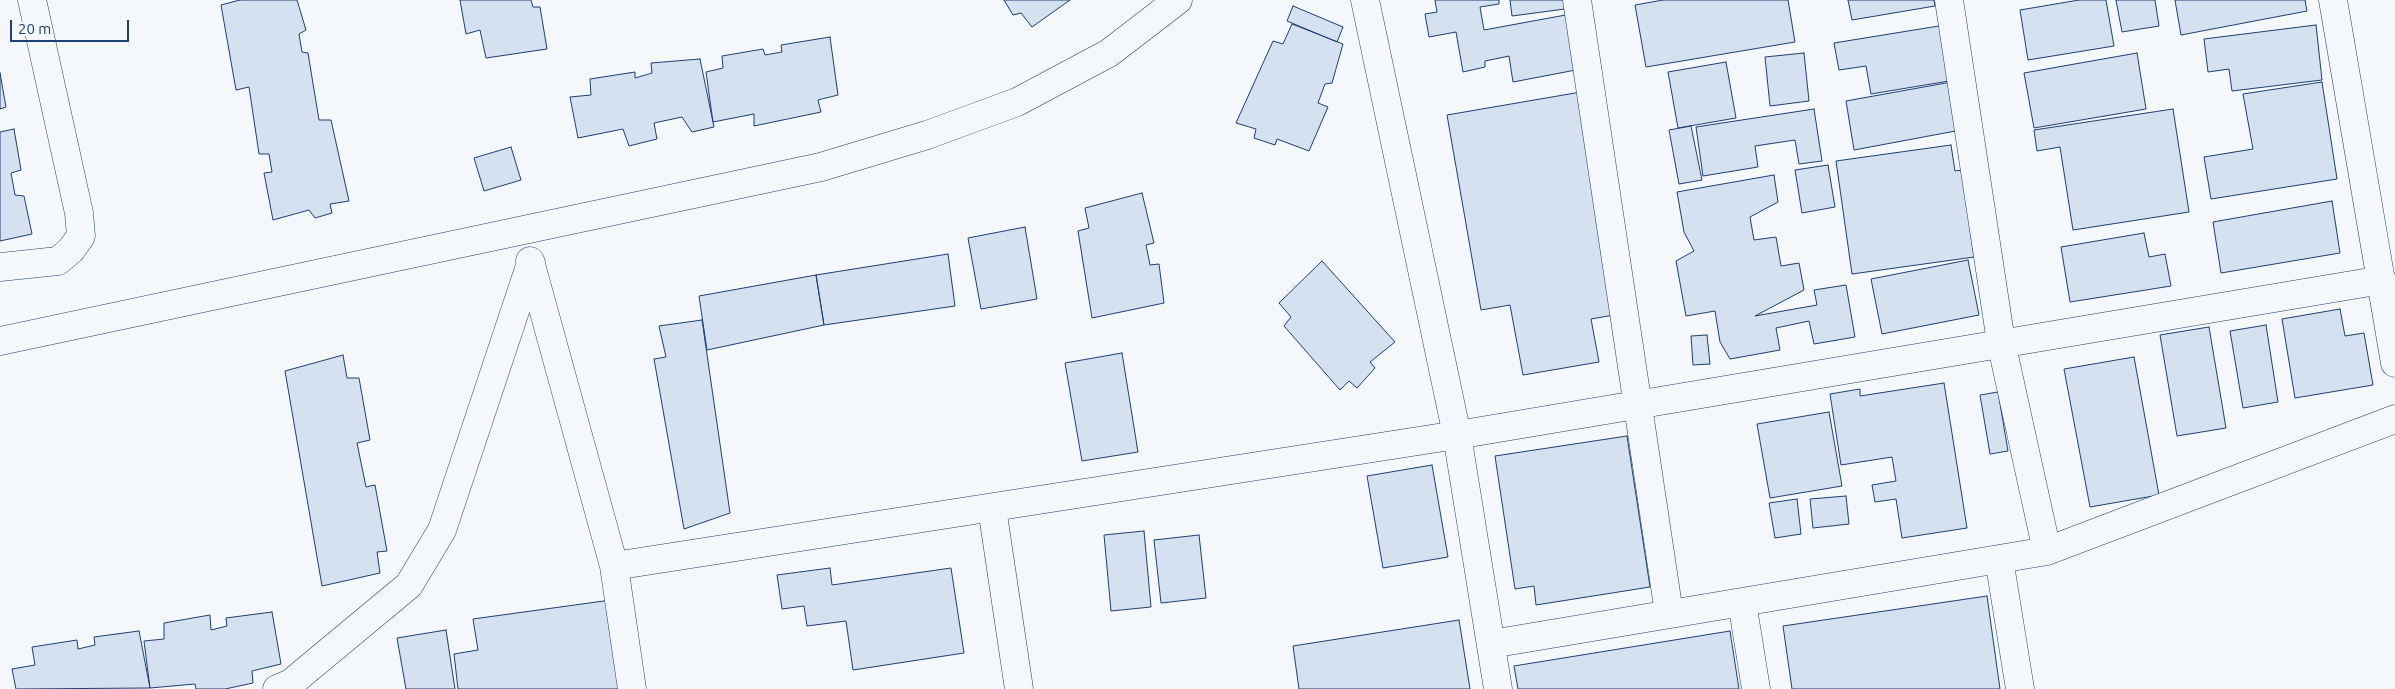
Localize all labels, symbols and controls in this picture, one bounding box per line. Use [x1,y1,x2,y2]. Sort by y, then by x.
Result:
scale bar [12,10,131,42]
text: 20 m [18,20,51,37]

